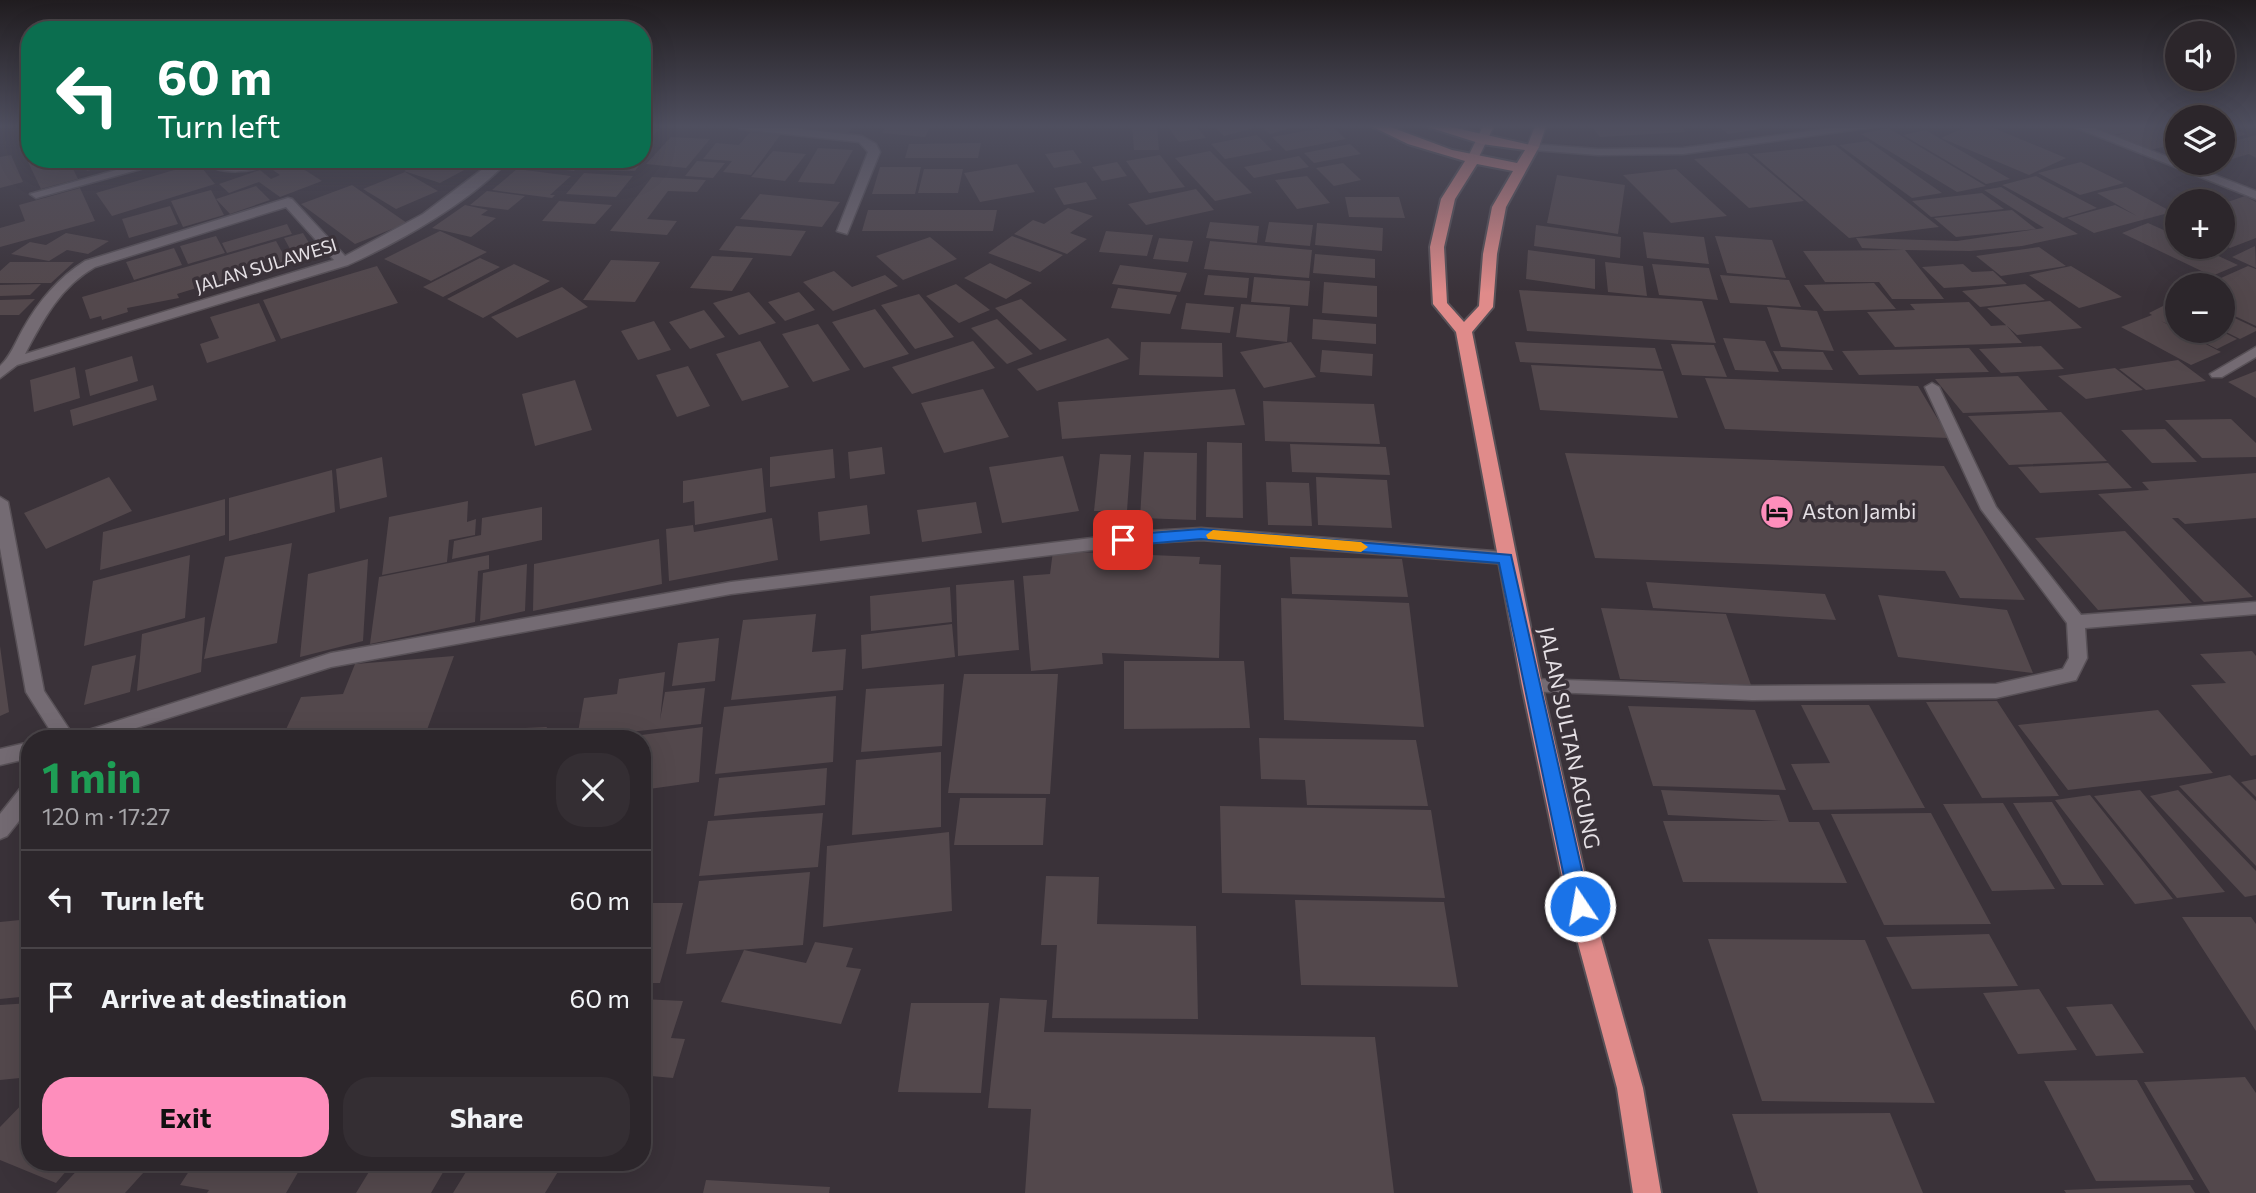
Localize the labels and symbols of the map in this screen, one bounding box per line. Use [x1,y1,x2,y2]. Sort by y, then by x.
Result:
street label: JALAN SULAWESI [192,233,339,297]
hotel icon: Aston Jambi [1758,493,1796,531]
place label: Aston Jambi [1802,498,1916,523]
pin [1093,510,1153,570]
street label: JALAN SULTAN AGUNG [1535,624,1606,851]
position arrow [1543,869,1617,943]

